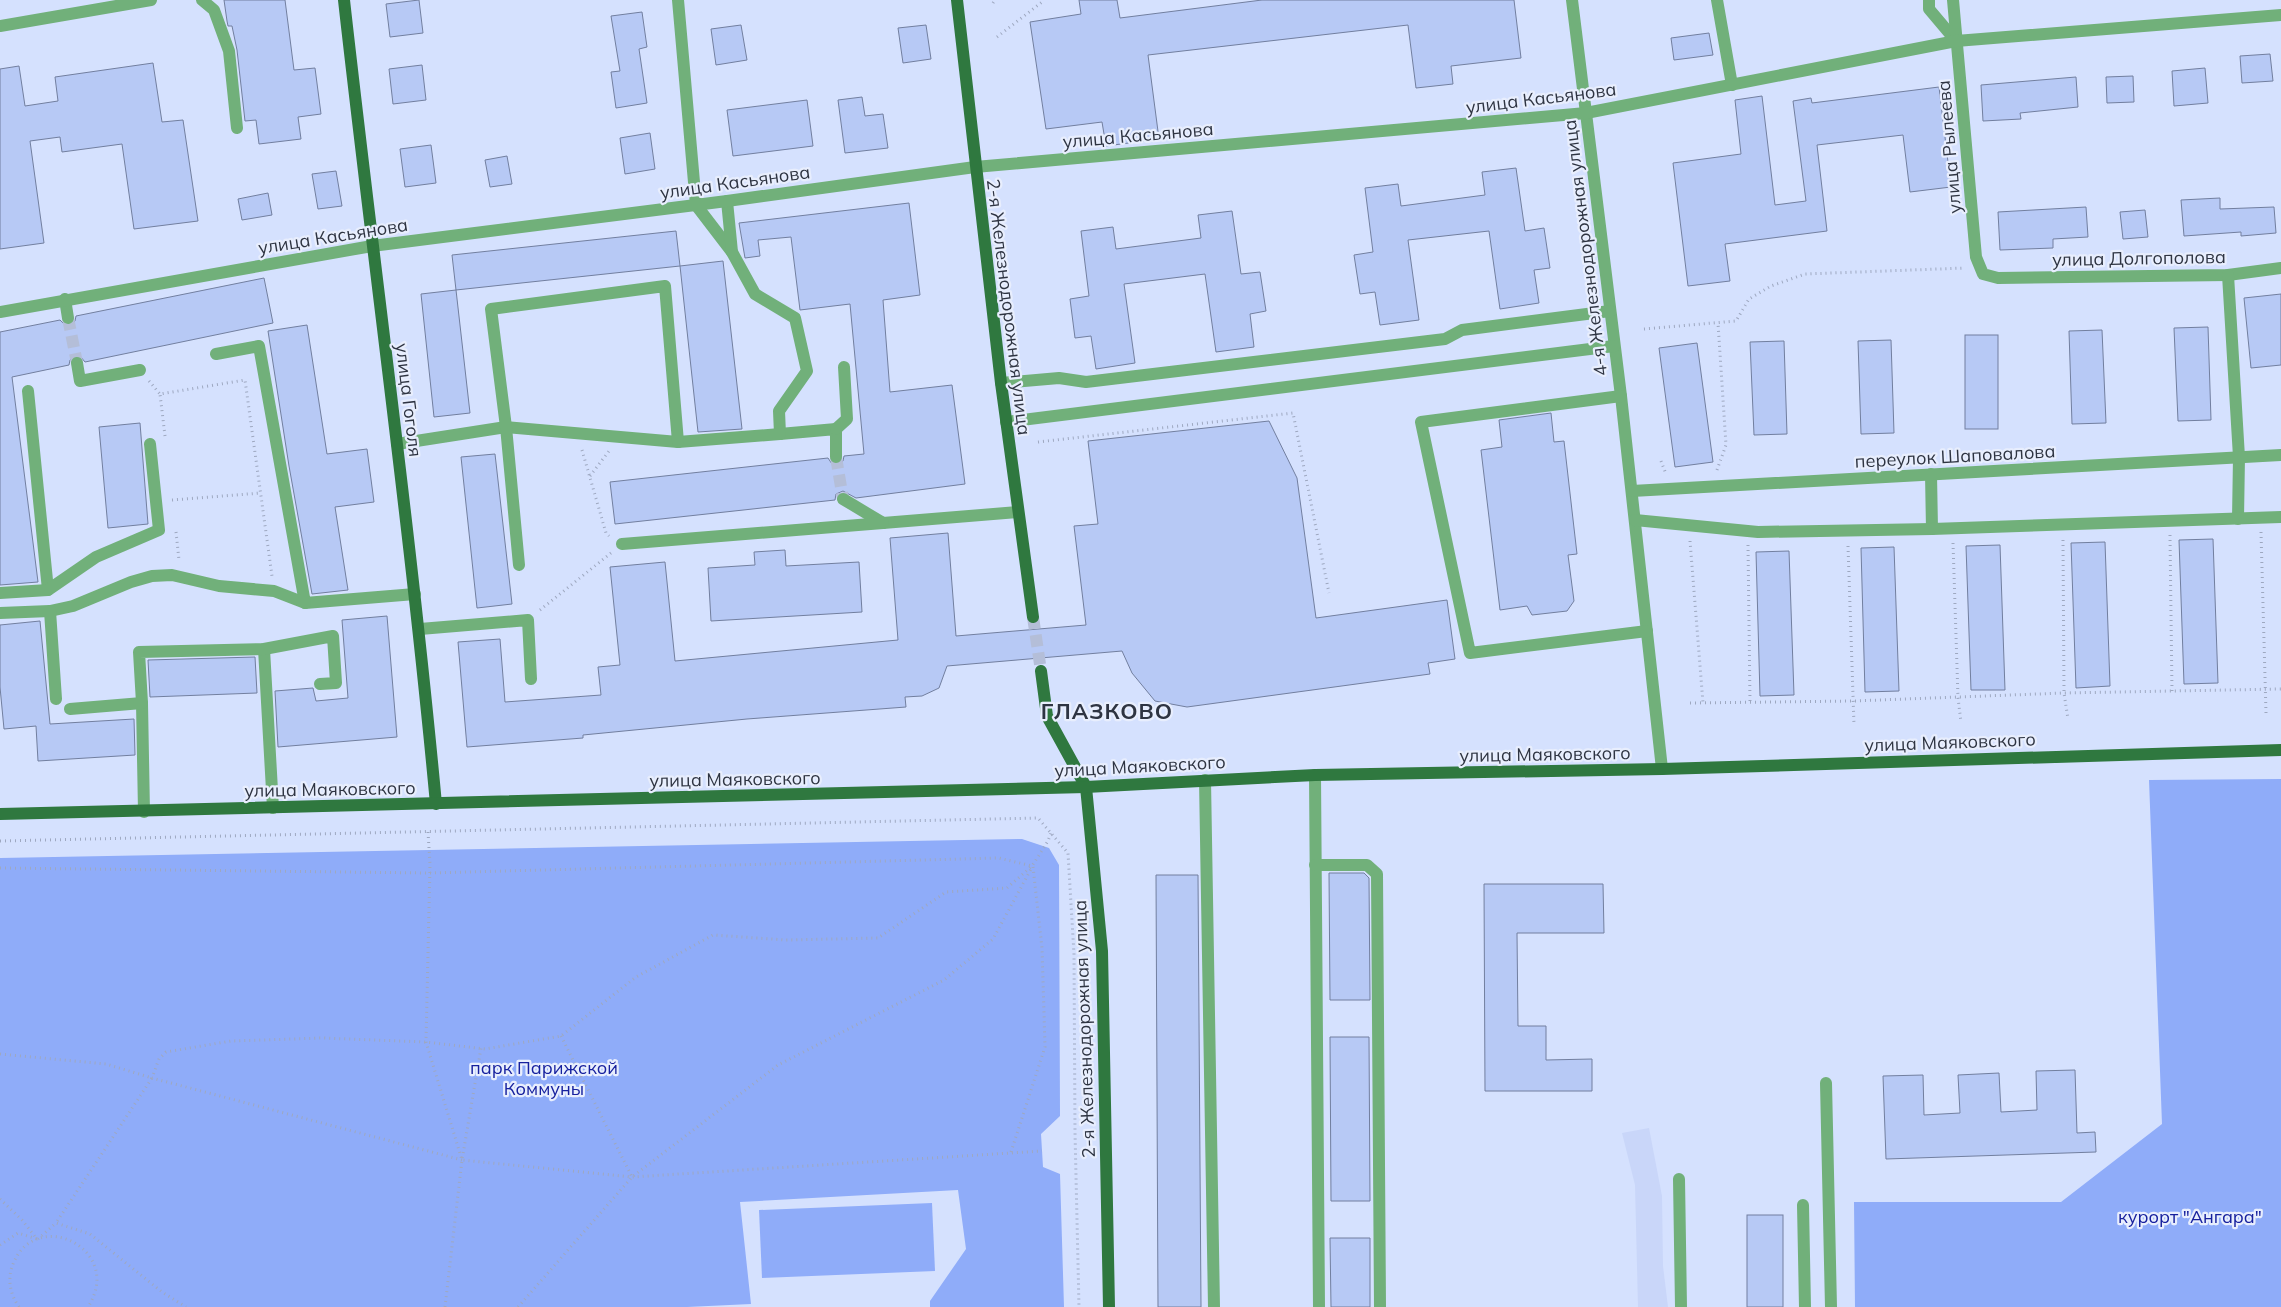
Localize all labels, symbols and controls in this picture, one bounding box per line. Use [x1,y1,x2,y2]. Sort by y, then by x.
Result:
street label: улица Касьянова [1465,77,1617,119]
street label: улица Рылеева [1932,79,1966,215]
street label: улица Касьянова [1062,117,1214,153]
street label: 4-я Железнодорожная улица [1558,119,1612,377]
street label: улица Касьянова [659,160,811,204]
street label: 2-я Железнодорожная улица [982,178,1036,436]
street label: улица Касьянова [257,213,409,259]
street label: улица Долгополова [2052,245,2226,271]
street label: улица Гоголя [391,342,427,458]
street label: переулок Шаповалова [1854,439,2056,473]
district label: ГЛАЗКОВО [1041,697,1173,725]
street label: улица Маяковского [1864,728,2036,756]
street label: улица Маяковского [1459,741,1631,767]
street label: улица Маяковского [1054,750,1226,782]
street label: улица Маяковского [649,766,821,792]
street label: улица Маяковского [244,776,416,802]
street label: 2-я Железнодорожная улица [1068,900,1100,1158]
park label: парк Парижской Коммуны [470,1056,618,1100]
park label: курорт "Ангара" [2118,1205,2262,1228]

